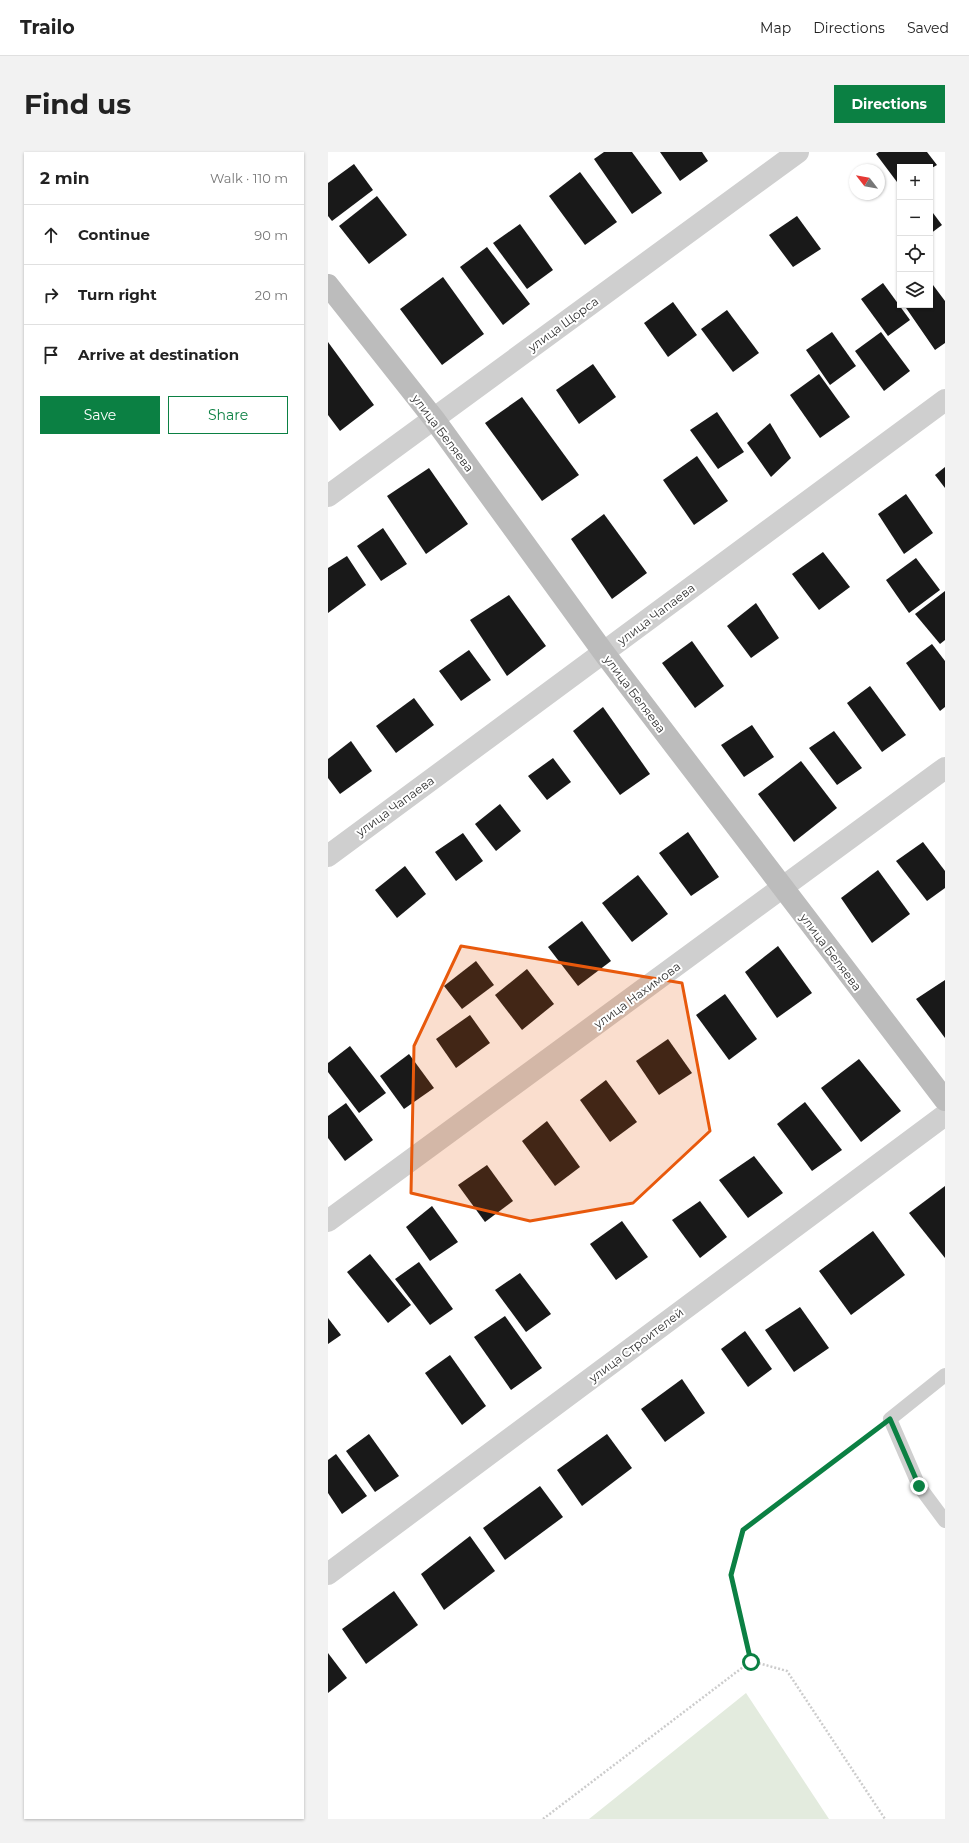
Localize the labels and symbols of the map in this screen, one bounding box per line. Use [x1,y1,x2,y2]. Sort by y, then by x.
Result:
north arrow [849,164,885,200]
street label: улица Щорса [524,293,601,355]
street label: улица Беляева [408,390,477,475]
street label: улица Чапаева [614,580,698,649]
street label: улица Беляева [600,651,669,736]
street label: улица Чапаева [352,773,437,840]
street label: улица Беляева [796,909,865,994]
street label: улица Нахимова [590,959,683,1032]
street label: улица Строителей [585,1304,686,1386]
route end [910,1477,928,1495]
route start [742,1653,760,1671]

